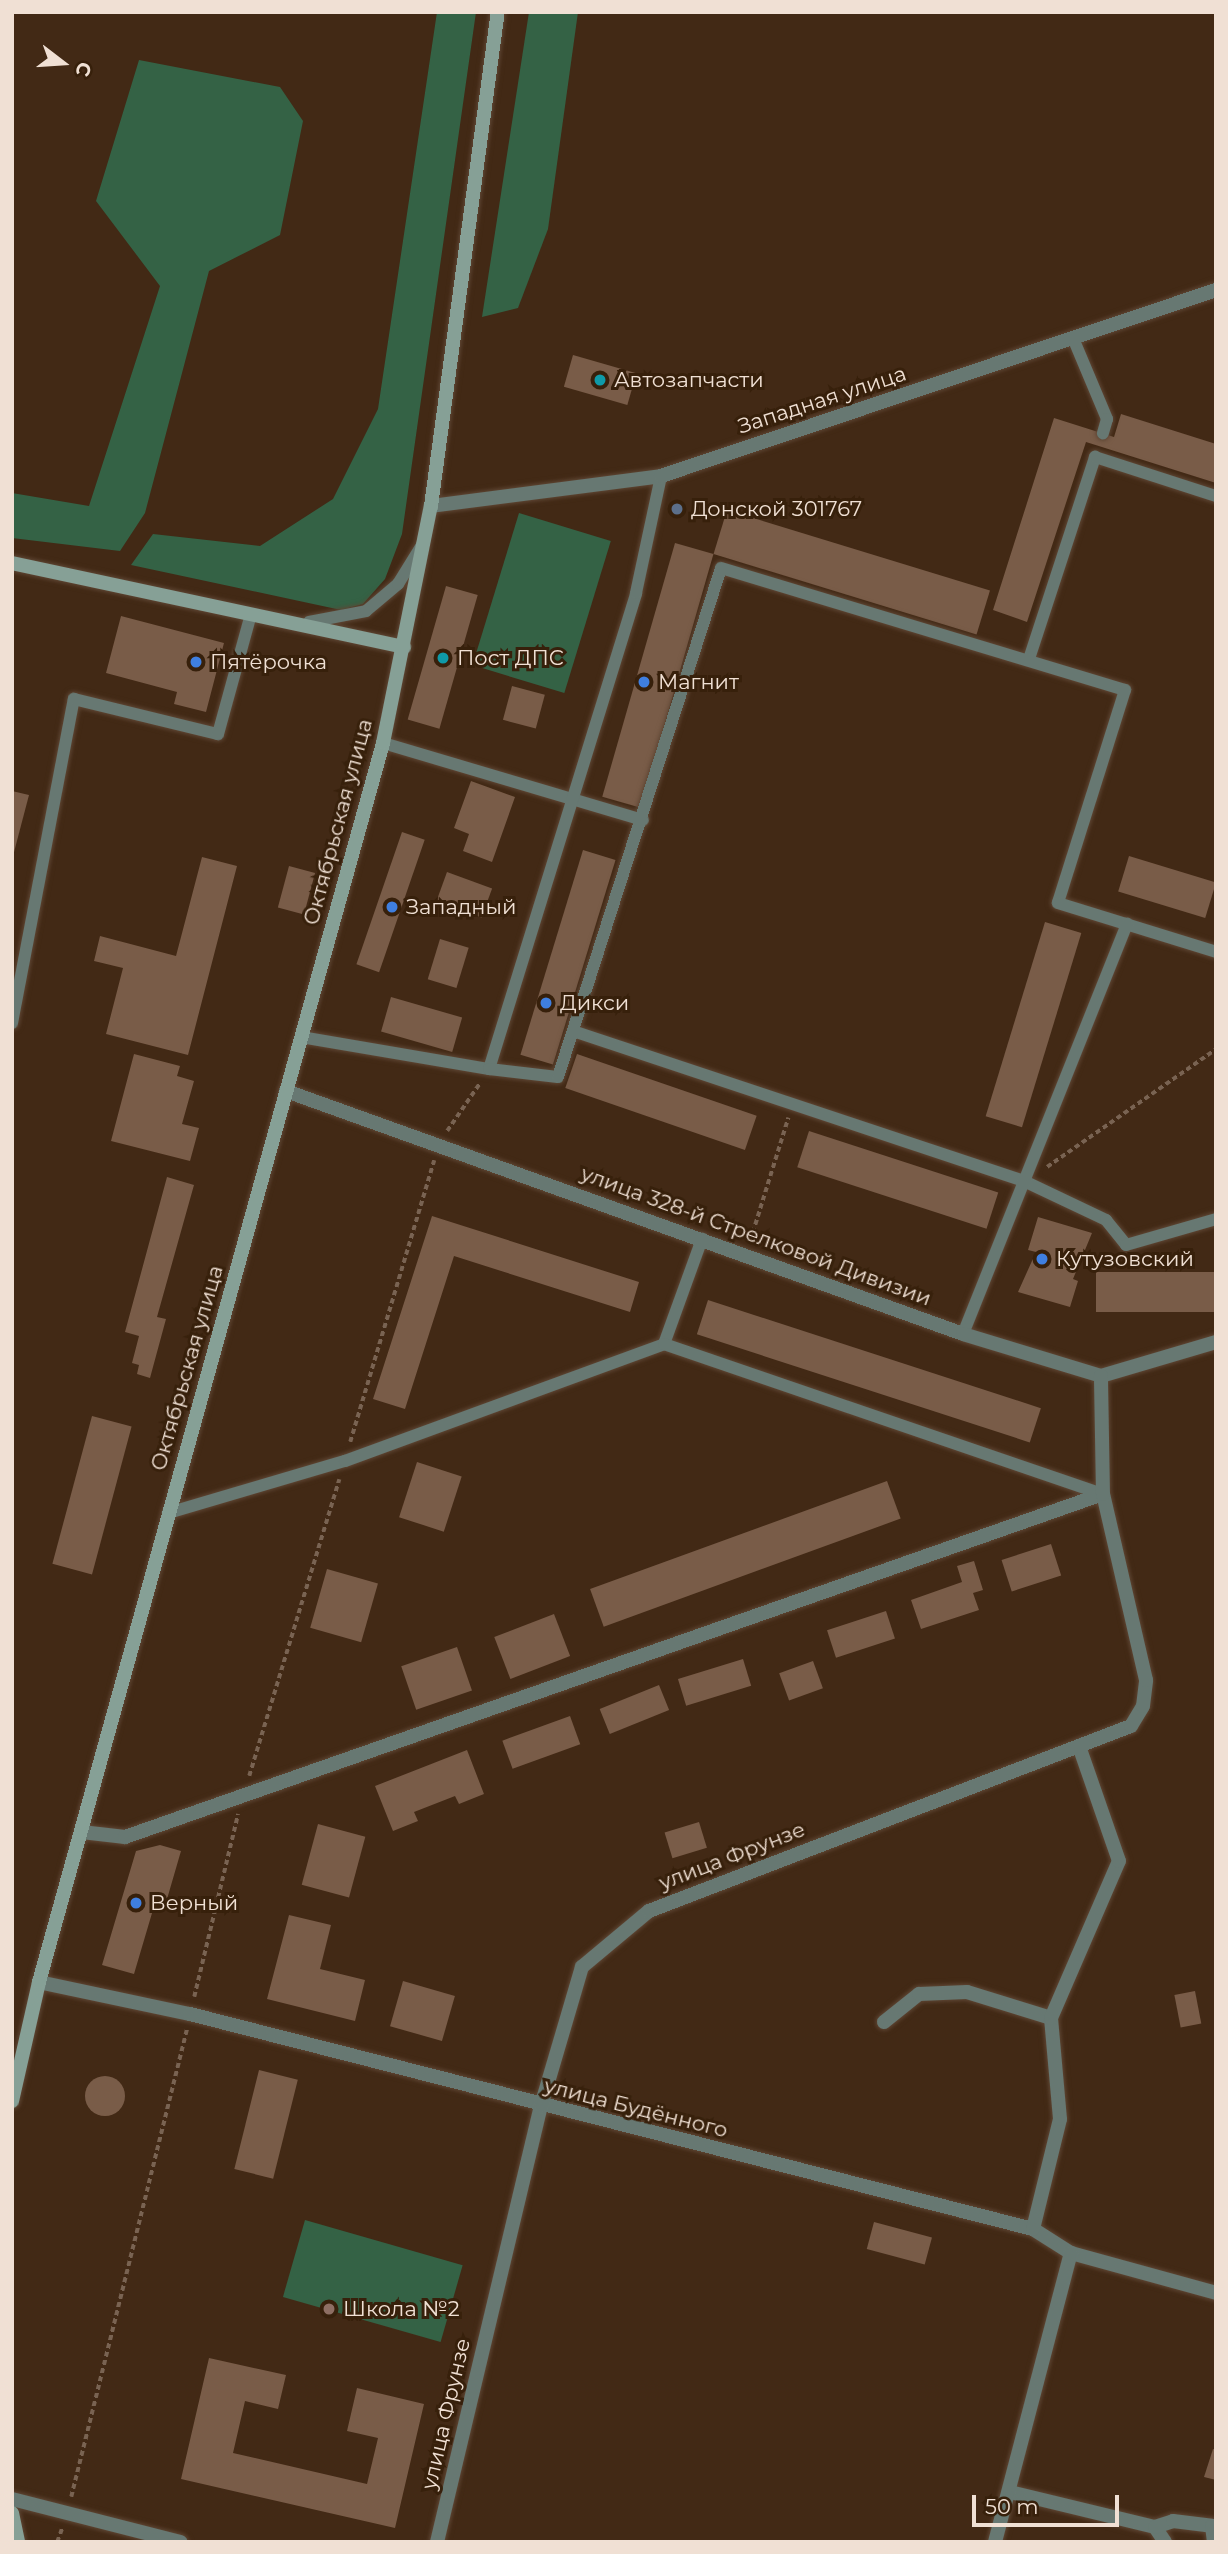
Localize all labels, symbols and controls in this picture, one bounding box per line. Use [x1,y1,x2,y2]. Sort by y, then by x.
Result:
north arrow [28,28,98,98]
text: С [71,59,97,79]
street label: Западная улица [735,361,909,439]
place label: Автозапчасти [614,367,764,393]
marker: Автозапчасти [592,372,608,388]
place label: Донской 301767 [691,496,862,522]
marker: Донской 301767 [669,501,685,517]
place label: Пост ДПС [457,645,564,671]
place label: Пятёрочка [210,649,327,675]
marker: Пост ДПС [435,650,451,666]
marker: Пятёрочка [188,654,204,670]
place label: Магнит [658,669,739,695]
marker: Магнит [636,674,652,690]
street label: Октябрьская улица [298,716,378,928]
place label: Западный [406,894,516,920]
marker: Западный [384,899,400,915]
place label: Дикси [560,990,629,1016]
marker: Дикси [538,995,554,1011]
street label: улица 328-й Стрелковой Дивизии [577,1161,935,1311]
place label: Кутузовский [1056,1246,1194,1272]
marker: Кутузовский [1034,1251,1050,1267]
street label: Октябрьская улица [146,1263,228,1473]
street label: улица Фрунзе [655,1817,809,1895]
place label: Верный [150,1890,238,1916]
marker: Верный [128,1895,144,1911]
street label: улица Будённого [542,2073,730,2143]
place label: Школа №2 [343,2296,460,2322]
marker: Школа №2 [321,2301,337,2317]
street label: улица Фрунзе [416,2336,476,2492]
scale bar [976,2480,1123,2524]
text: 50 m [985,2494,1039,2519]

